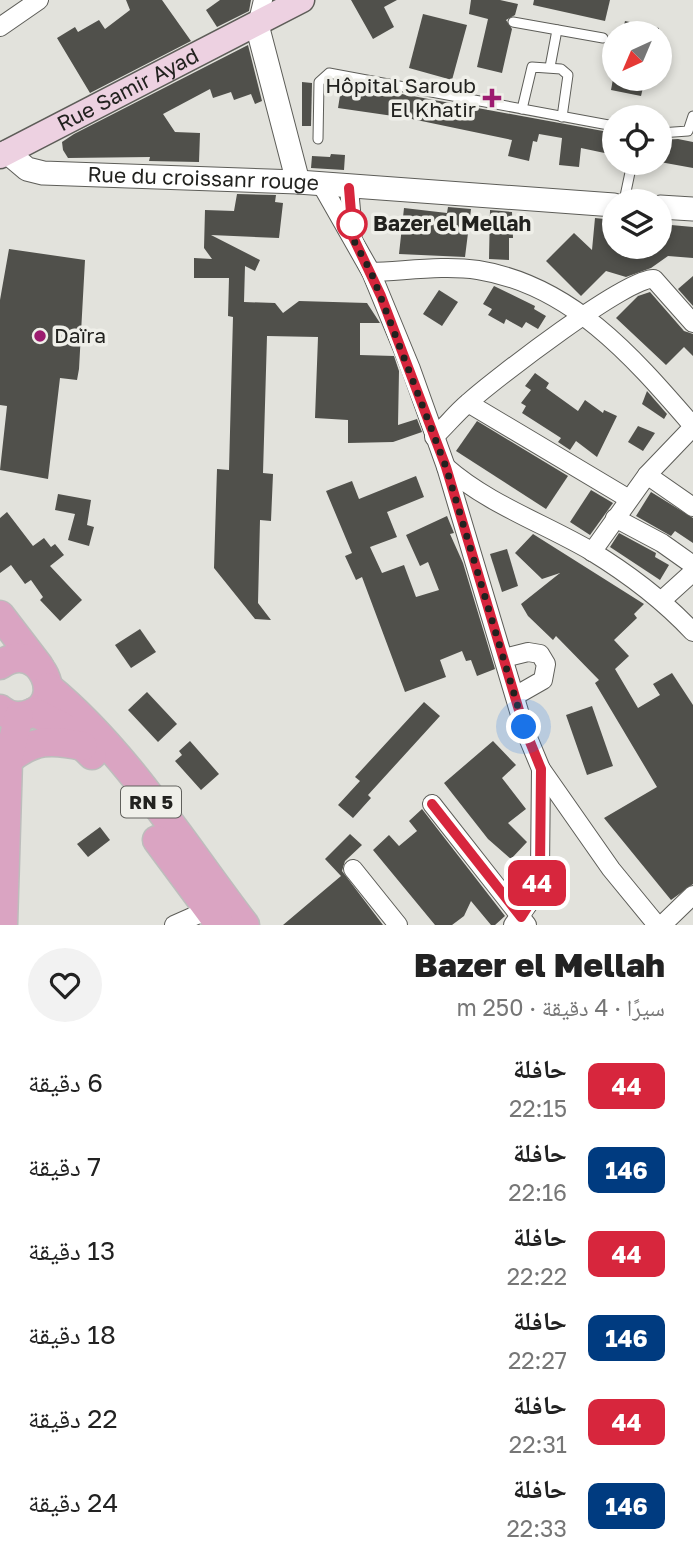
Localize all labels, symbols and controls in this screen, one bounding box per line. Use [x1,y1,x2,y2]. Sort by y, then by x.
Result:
north arrow [602,21,672,91]
map controls [602,21,672,259]
street label: Rue Samir Ayad [52,42,203,136]
place label: Hôpital Saroub El Khatir [325,72,476,122]
marker: Hôpital Saroub El Khatir [482,88,502,108]
button: locate [602,105,672,175]
street label: Rue du croissanr rouge [87,161,320,195]
button: layers [602,189,672,259]
marker: Bazer el Mellah [337,209,367,239]
place label: Bazer el Mellah [373,210,531,236]
place label: Daïra [54,322,106,348]
marker: Daïra [32,328,48,344]
your location [506,709,541,744]
road number: RN 5 [121,786,181,818]
line badge: 44 [505,860,568,906]
text: 44 [522,868,552,897]
text: Bazer el Mellah [414,945,665,984]
button: heart [28,948,102,1022]
text: سيرًا · 4 دقيقة · 250 m [456,993,665,1021]
text: حافلة [513,1053,567,1084]
text: 6 دقيقة [28,1067,103,1098]
text: 44 [612,1071,642,1100]
text: 22:15 [509,1094,567,1122]
text: حافلة [513,1137,567,1168]
text: 7 دقيقة [28,1151,101,1182]
text: 146 [605,1155,648,1184]
text: 22:16 [508,1178,567,1206]
text: حافلة [513,1221,567,1252]
text: 13 دقيقة [28,1235,115,1266]
text: 44 [612,1239,642,1268]
text: 22:22 [507,1262,567,1290]
text: حافلة [513,1305,567,1336]
text: 18 دقيقة [28,1319,116,1350]
text: 146 [605,1323,648,1352]
text: 22:27 [508,1346,567,1374]
text: حافلة [513,1389,567,1420]
text: 22 دقيقة [28,1403,118,1434]
text: 44 [612,1407,642,1436]
text: 22:31 [509,1430,567,1458]
text: حافلة [513,1473,567,1504]
text: 24 دقيقة [28,1487,118,1518]
text: 146 [605,1491,648,1520]
text: 22:33 [507,1514,567,1542]

